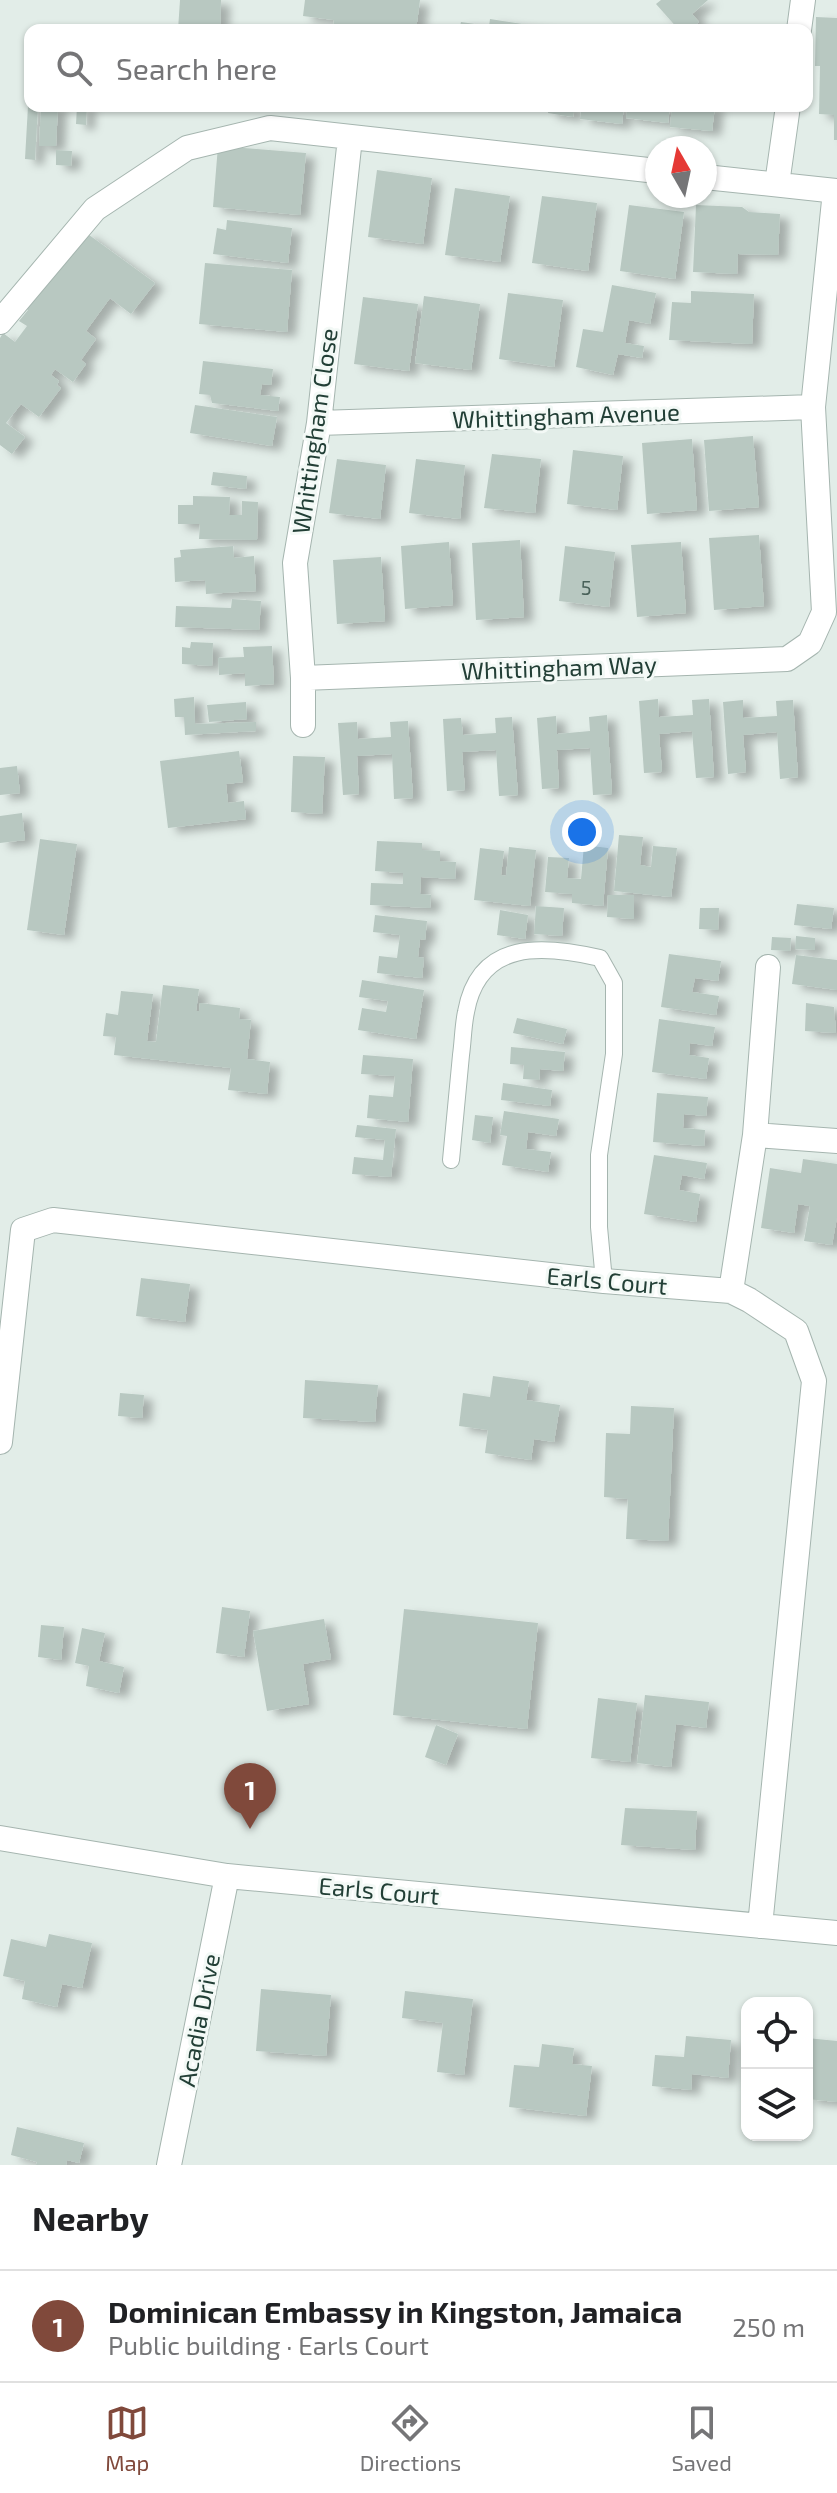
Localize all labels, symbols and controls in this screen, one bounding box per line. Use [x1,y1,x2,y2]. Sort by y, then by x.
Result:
search box [24,24,813,112]
icon: search [52,46,96,90]
text: Search here [116,50,277,86]
north arrow [645,136,717,208]
street label: Whittingham Close [285,326,343,536]
street label: Whittingham Avenue [452,397,680,433]
house number: 5 [581,575,591,599]
street label: Whittingham Way [461,649,658,685]
your location [562,812,602,852]
street label: Earls Court [546,1260,668,1300]
pin: 1 [224,1763,276,1829]
street label: Earls Court [318,1870,440,1910]
street label: Acadia Drive [171,1951,225,2089]
map controls [741,1997,813,2141]
button: locate [741,1997,813,2069]
button: layers [741,2069,813,2141]
text: Nearby [32,2197,149,2238]
text: Dominican Embassy in Kingston, Jamaica [108,2293,682,2329]
text: 1 [52,2311,64,2342]
text: 250 m [732,2311,805,2342]
text: Public building · Earls Court [108,2329,429,2360]
tab: Map [105,2401,149,2475]
tab: Directions [360,2401,461,2475]
tab: Saved [671,2401,732,2475]

